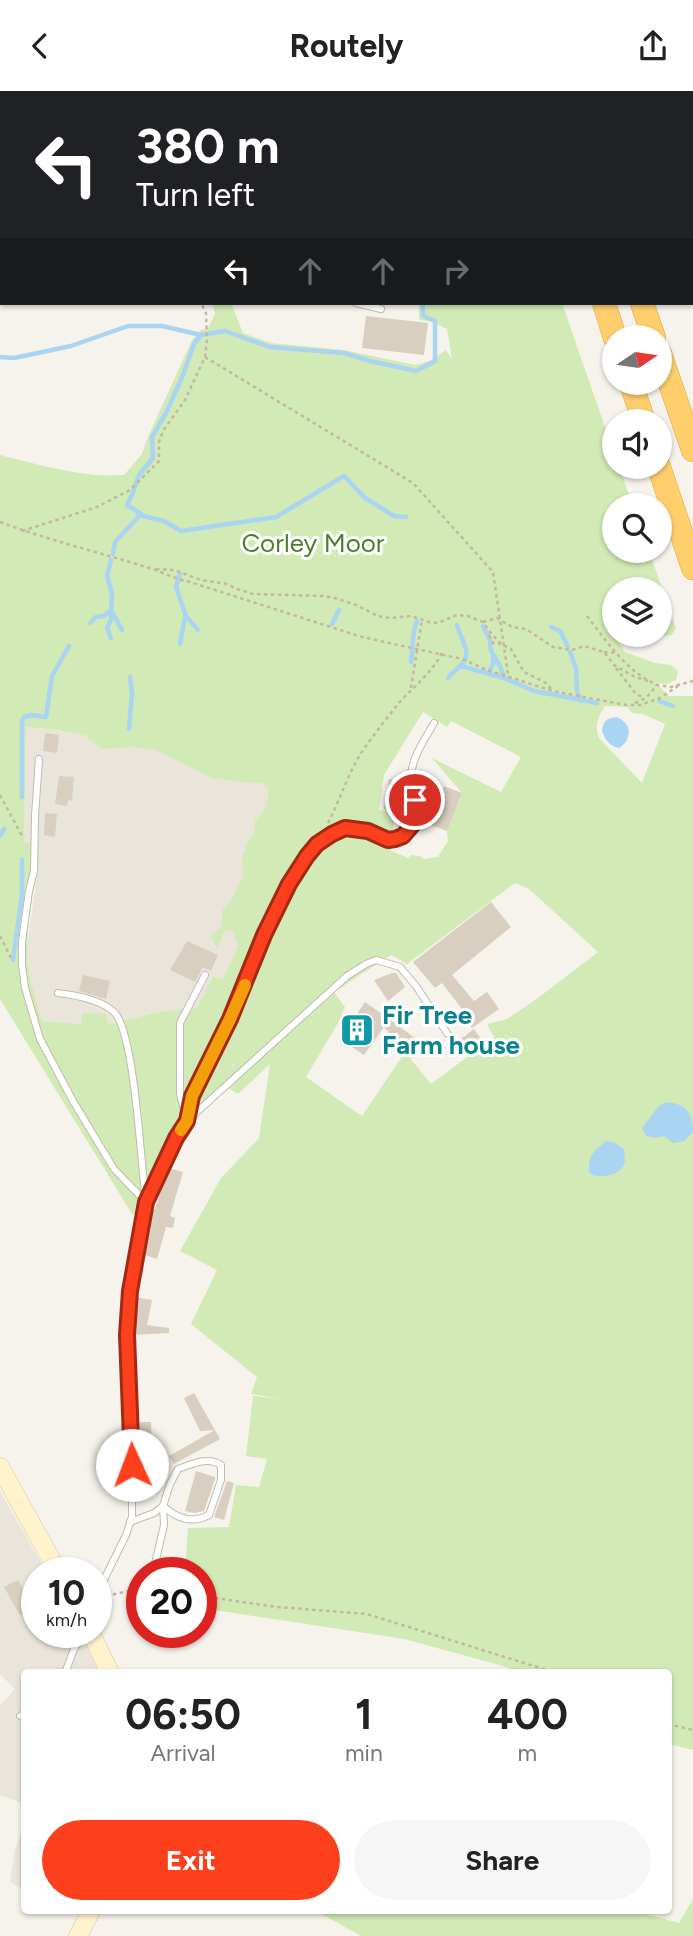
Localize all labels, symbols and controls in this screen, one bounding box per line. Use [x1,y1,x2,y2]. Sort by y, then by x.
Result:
icon: back [21,27,59,65]
text: Routely [289,27,404,65]
icon: share [634,27,672,65]
text: 380 m [136,116,279,175]
icon: left [21,119,112,210]
text: Turn left [136,176,255,214]
icon: left [218,252,256,290]
icon: ahead [291,252,329,290]
icon: ahead [364,252,402,290]
icon: right [437,252,475,290]
north arrow [602,325,672,395]
map controls [602,325,672,647]
button: sound [602,409,672,479]
button: search [602,493,672,563]
park label: Corley Moor [241,527,385,559]
button: layers [602,577,672,647]
pin [385,770,445,830]
icon: arrive [396,781,434,819]
place label: Fir Tree Farm house [382,999,520,1061]
building icon: Fir Tree Farm house [338,1011,376,1049]
position arrow [95,1428,169,1502]
speed limit sign: 20 [126,1557,217,1648]
text: 10 [48,1572,85,1614]
text: km/h [46,1609,87,1631]
text: 06:50 [125,1689,241,1740]
text: 1 [355,1689,373,1740]
text: 400 [487,1689,568,1740]
text: Arrival [151,1739,215,1767]
text: min [345,1739,383,1767]
text: m [518,1739,537,1767]
button: Exit [42,1820,340,1900]
button: Share [354,1820,651,1900]

